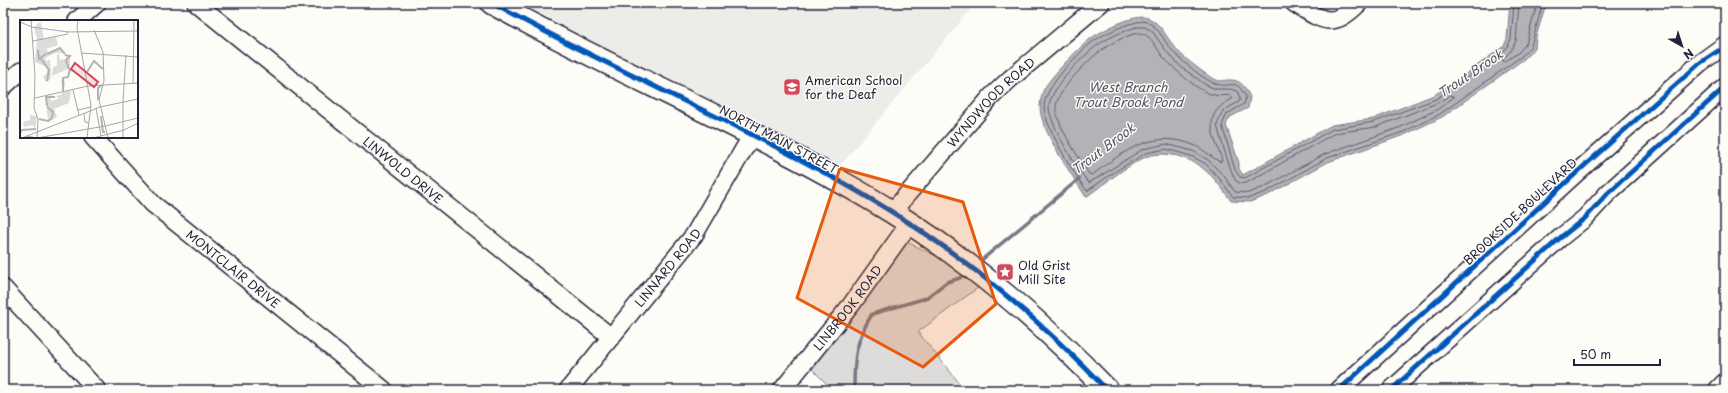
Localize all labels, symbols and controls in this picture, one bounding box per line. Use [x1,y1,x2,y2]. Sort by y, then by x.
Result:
inset map [20,20,138,138]
north arrow [1662,26,1702,66]
water label: Trout Brook [1434,44,1507,102]
text: N [1680,45,1697,64]
street label: WYNDWOOD ROAD [943,53,1039,151]
place label: American School for the Deaf [805,71,903,103]
school or university icon: American School for the Deaf [782,77,802,97]
water label: West Branch Trout Brook Pond [1073,77,1185,111]
street label: NORTH MAIN STREET [717,100,842,178]
water label: Trout Brook [1067,117,1139,178]
street label: LINWOLD DRIVE [359,132,447,208]
street label: BROOKSIDE BOULEVARD [1459,153,1581,269]
street label: MONTCLAIR DRIVE [182,225,284,312]
street label: LINNARD ROAD [630,225,705,311]
place label: Old Grist Mill Site [1018,256,1070,288]
street label: LINBROOK ROAD [809,261,886,354]
place icon: Old Grist Mill Site [995,262,1015,282]
scale bar [1574,341,1660,367]
text: 50 m [1580,345,1611,363]

